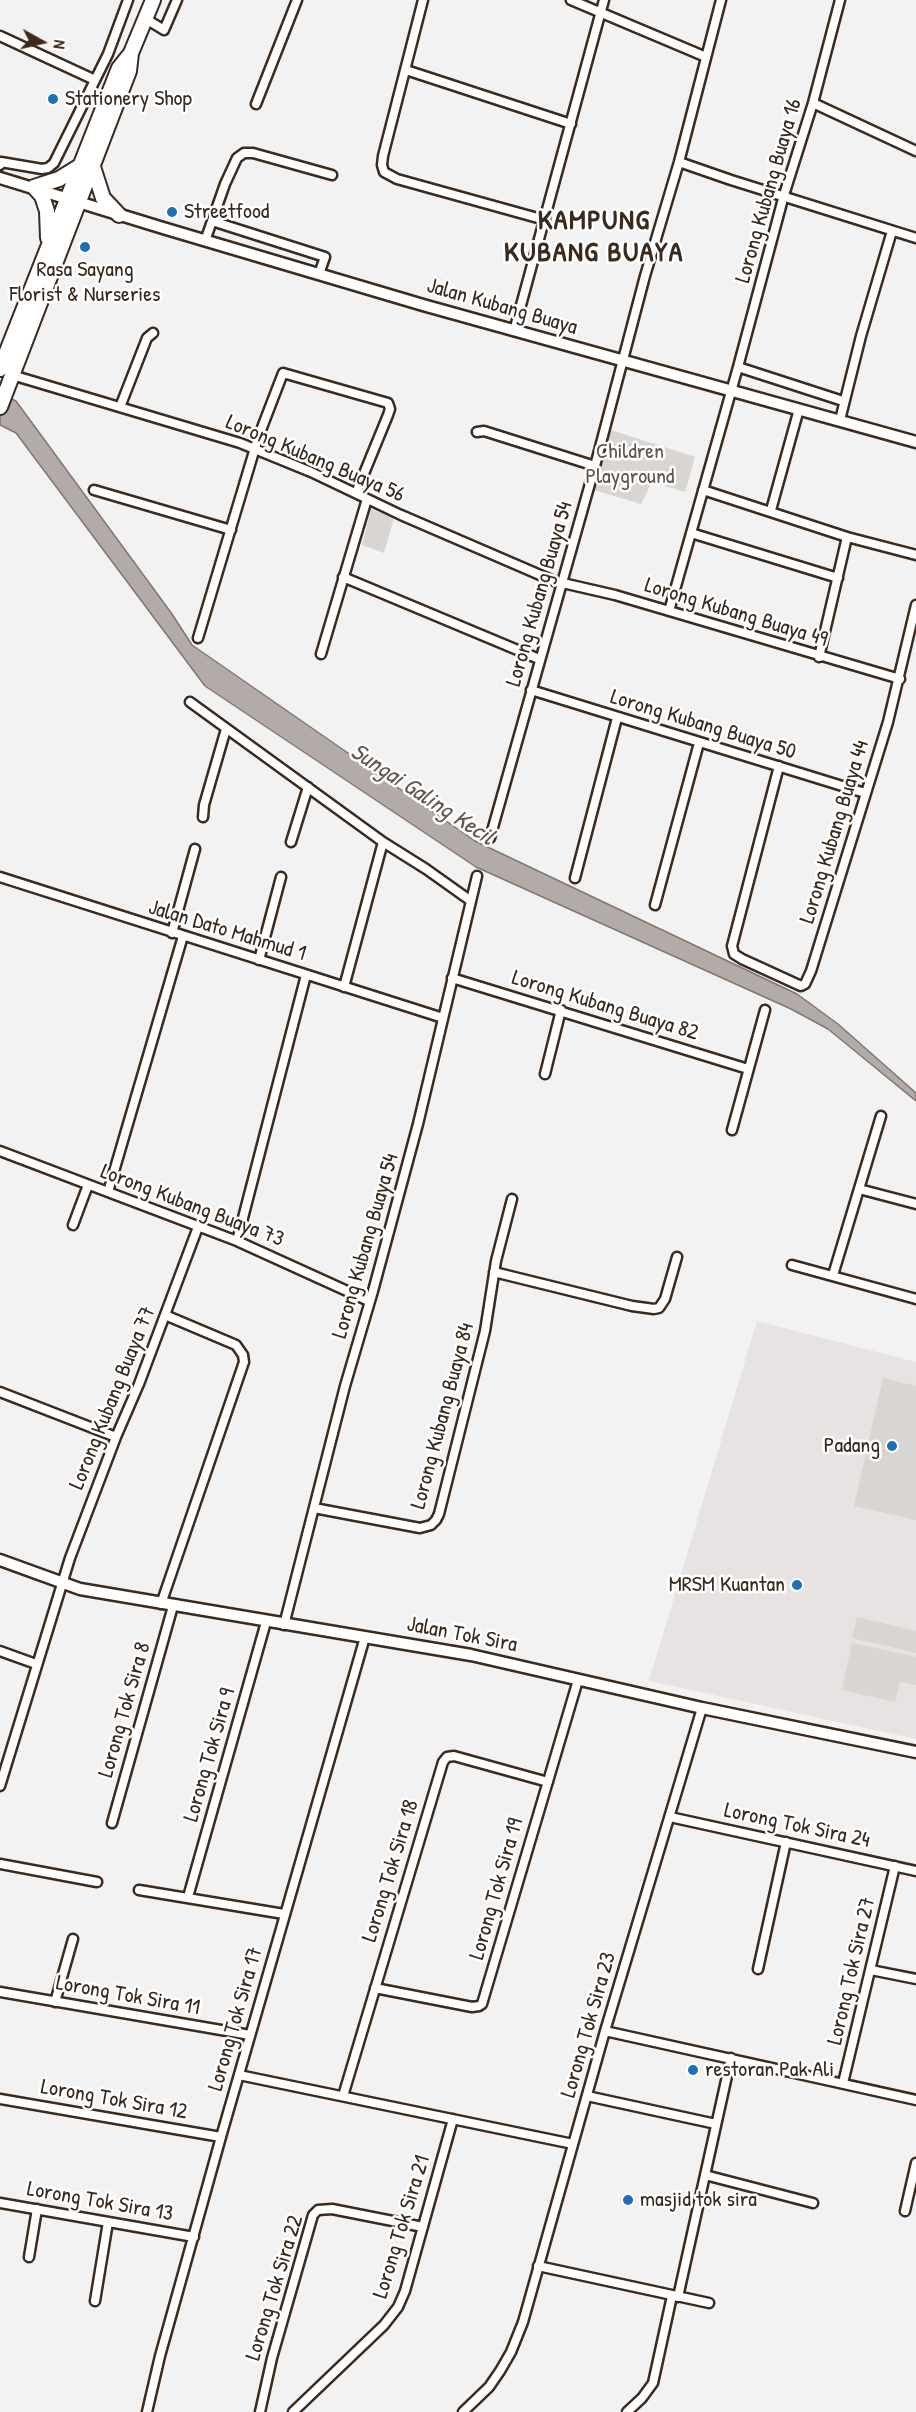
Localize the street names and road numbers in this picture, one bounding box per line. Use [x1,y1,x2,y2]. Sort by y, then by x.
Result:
street label: Lorong Kubang Buaya 16 [730,96,808,286]
street label: Jalan Kubang Buaya [424,273,580,341]
street label: Lorong Kubang Buaya 56 [222,409,408,509]
street label: Lorong Kubang Buaya 54 [501,499,579,689]
street label: Lorong Kubang Buaya 49 [641,573,831,653]
street label: Lorong Kubang Buaya 50 [607,684,799,766]
street label: Lorong Kubang Buaya 44 [795,737,875,927]
street label: Jalan Dato Mahmud 1 [145,895,309,967]
street label: Lorong Kubang Buaya 82 [509,965,701,1047]
street label: Lorong Kubang Buaya 54 [327,1151,405,1341]
street label: Lorong Kubang Buaya 73 [97,1159,287,1253]
street label: Lorong Kubang Buaya 77 [64,1303,162,1493]
street label: Lorong Kubang Buaya 84 [405,1320,481,1512]
street label: Jalan Tok Sira [405,1611,519,1659]
street label: Lorong Tok Sira 8 [93,1639,157,1781]
street label: Lorong Tok Sira 9 [178,1685,242,1825]
street label: Lorong Tok Sira 18 [357,1797,425,1945]
street label: Lorong Tok Sira 24 [722,1798,872,1854]
street label: Lorong Tok Sira 19 [464,1815,530,1963]
street label: Lorong Tok Sira 27 [822,1895,882,2047]
street label: Lorong Tok Sira 17 [203,1944,269,2094]
street label: Lorong Tok Sira 23 [556,1949,622,2101]
street label: Lorong Tok Sira 11 [54,1970,202,2022]
street label: Lorong Tok Sira 12 [39,2074,189,2126]
street label: Lorong Tok Sira 21 [368,2152,436,2302]
street label: Lorong Tok Sira 13 [25,2176,175,2228]
street label: Lorong Tok Sira 22 [240,2212,310,2364]

